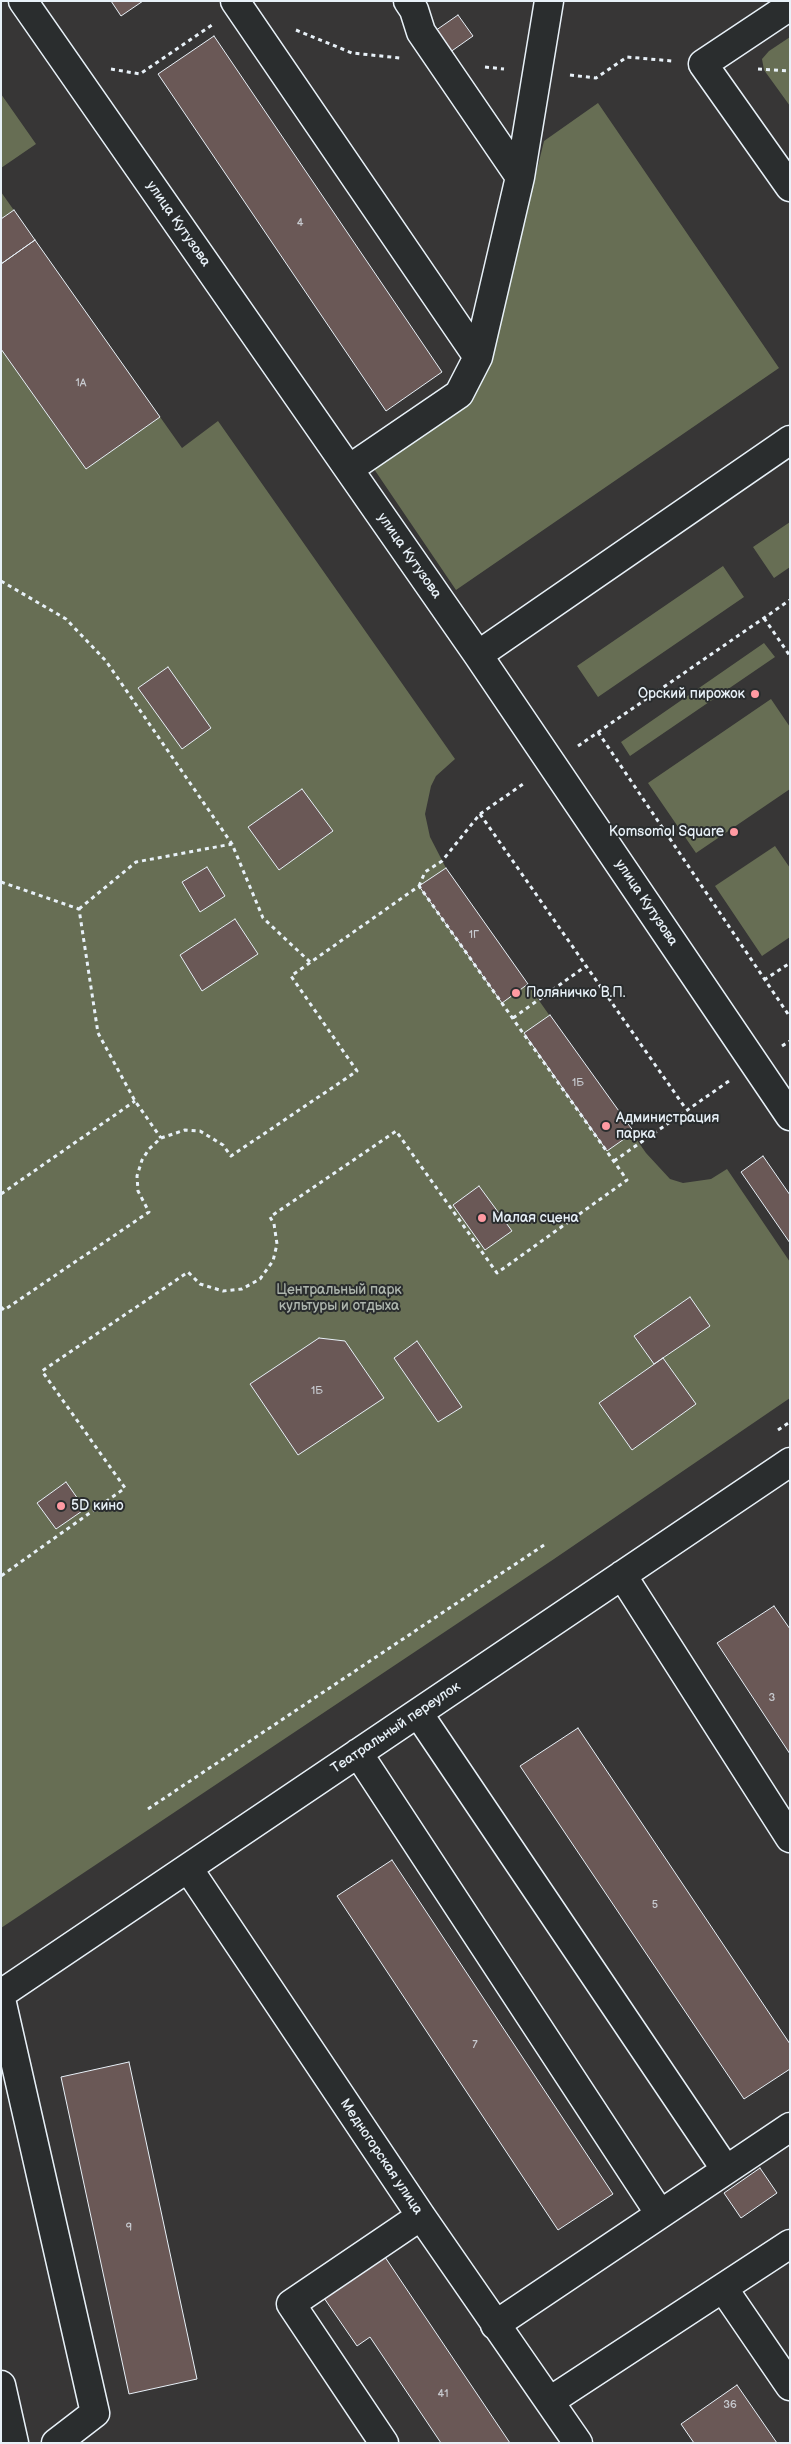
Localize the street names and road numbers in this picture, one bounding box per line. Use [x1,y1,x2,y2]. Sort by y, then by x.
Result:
street label: улица Кутузова [142,178,214,270]
street label: улица Кутузова [373,510,445,602]
street label: улица Кутузова [611,857,681,949]
street label: Театральный переулок [328,1678,464,1778]
street label: Медногорская улица [336,2096,426,2218]

